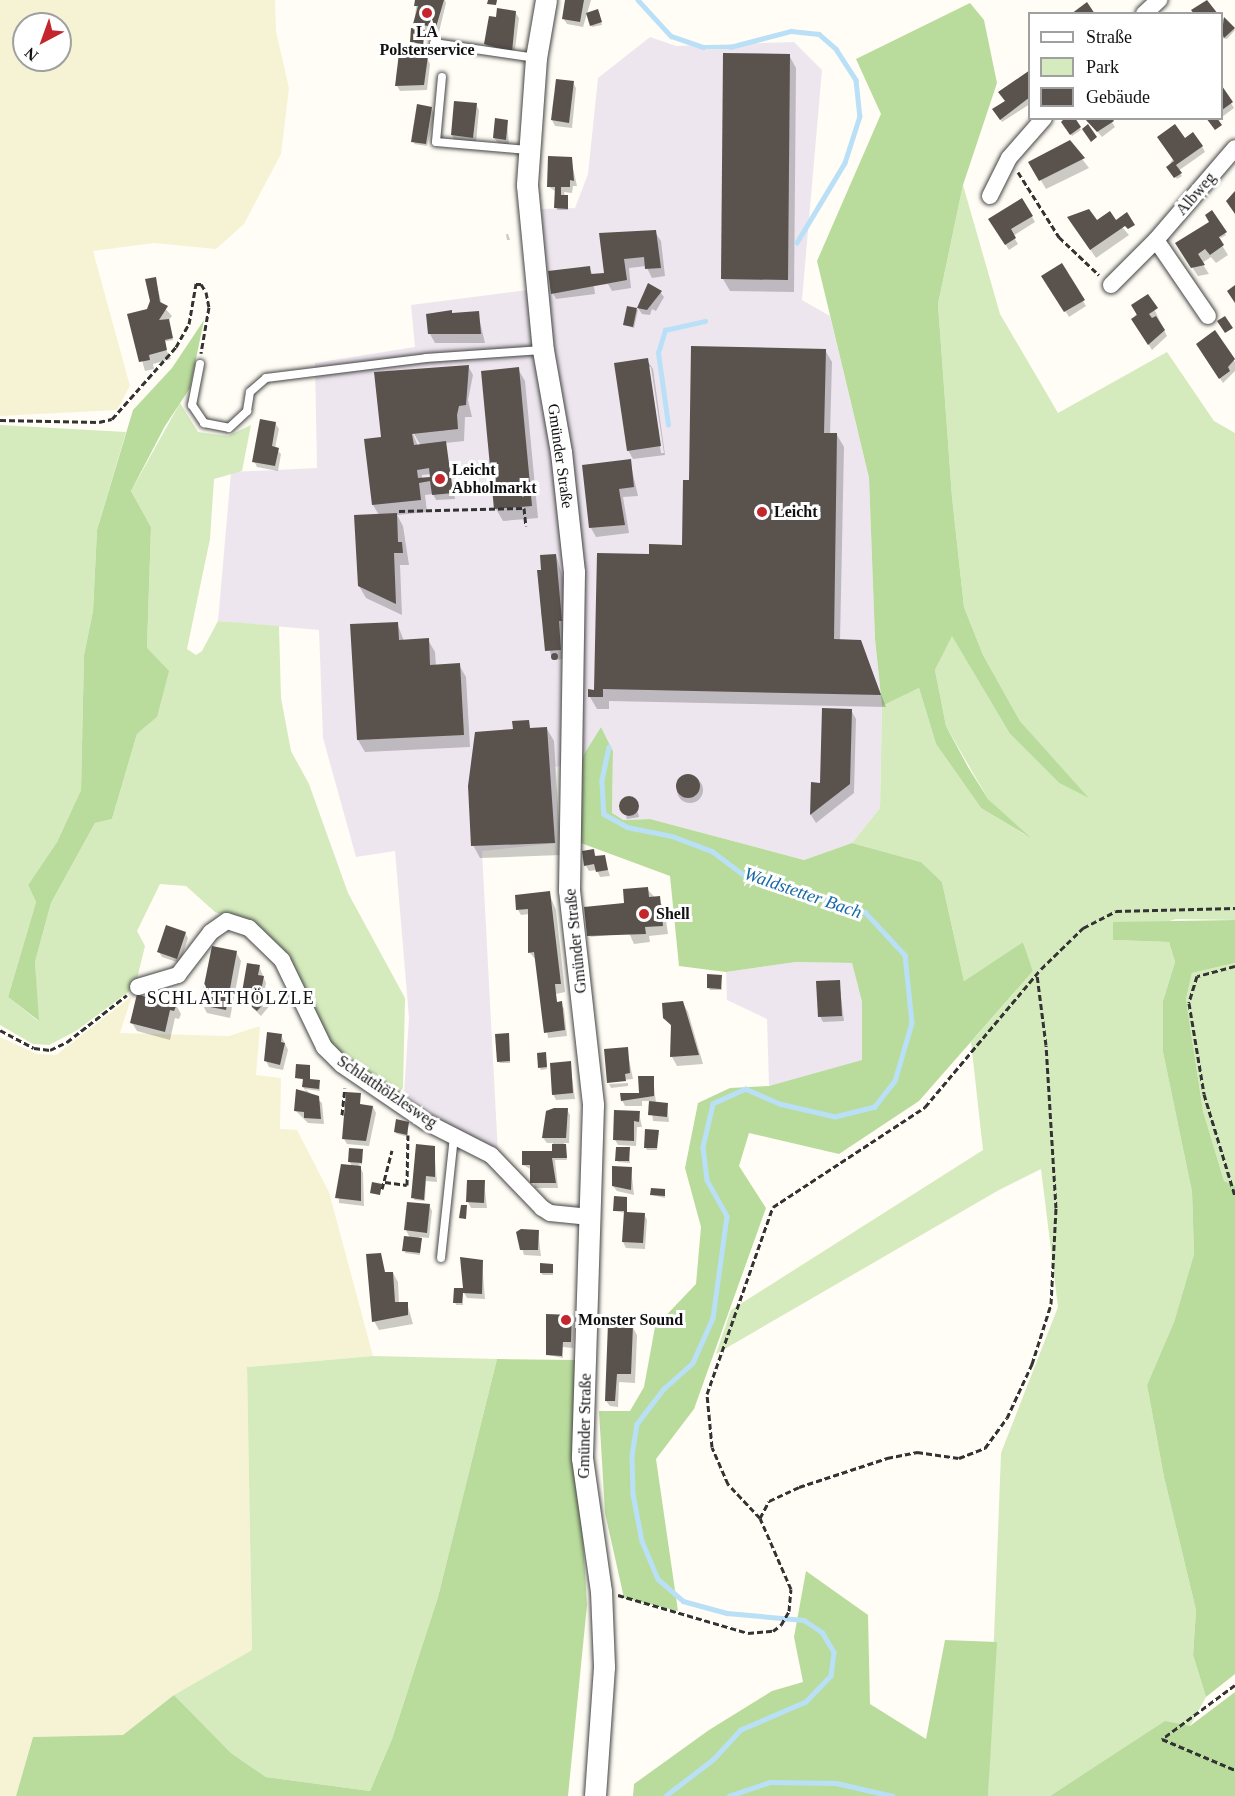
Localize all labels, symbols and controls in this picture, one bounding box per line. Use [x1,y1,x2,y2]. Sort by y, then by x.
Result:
marker: LA Polsterservice [420,6,434,20]
north arrow [12,12,72,72]
legend [1028,12,1223,120]
place label: LA Polsterservice [379,22,475,60]
text: Straße [1086,27,1132,47]
text: N [21,44,41,65]
text: Park [1086,57,1119,77]
text: Gebäude [1086,87,1150,107]
street label: Albweg [1172,169,1220,219]
street label: Gmünder Straße [543,403,577,509]
place label: Leicht Abholmarkt [452,460,536,498]
marker: Leicht Abholmarkt [433,472,447,486]
place label: Leicht [774,502,818,522]
marker: Leicht [755,505,769,519]
water label: Waldstetter Bach [741,863,865,923]
street label: Gmünder Straße [561,888,591,994]
place label: Shell [656,904,690,924]
marker: Shell [637,907,651,921]
district label: SCHLATTHÖLZLE [147,987,315,1009]
street label: Schlatthölzlesweg [333,1051,441,1133]
place label: Monster Sound [578,1310,683,1330]
marker: Monster Sound [559,1313,573,1327]
street label: Gmünder Straße [574,1373,596,1479]

